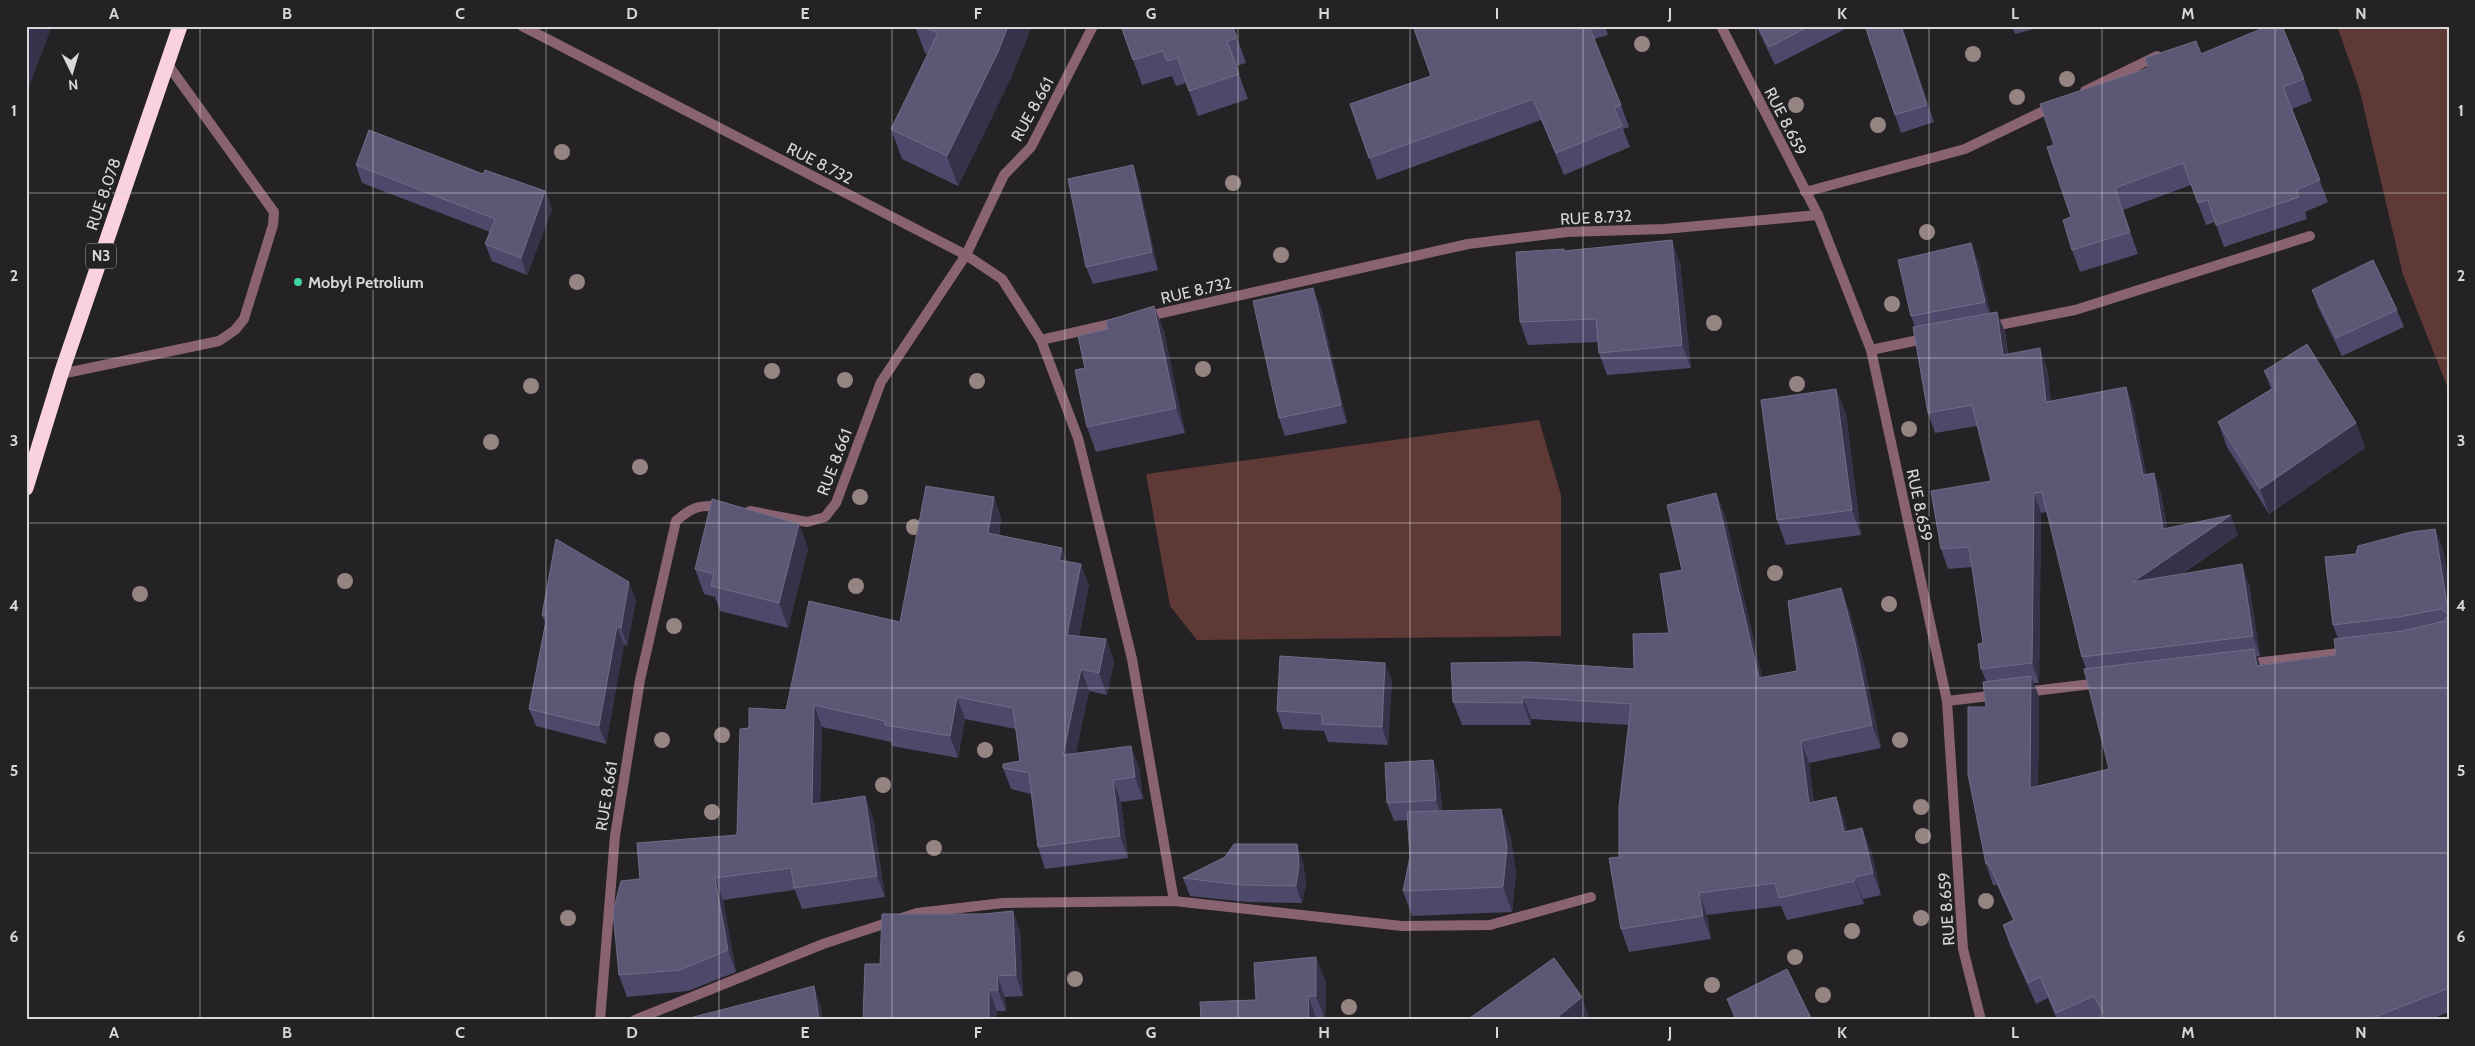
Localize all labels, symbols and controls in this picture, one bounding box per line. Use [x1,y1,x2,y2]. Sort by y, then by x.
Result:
text: A [109,4,119,23]
text: B [282,4,292,23]
text: C [455,4,465,23]
text: D [626,4,638,23]
text: E [800,4,810,23]
text: F [974,4,983,23]
text: G [1146,4,1156,23]
text: H [1318,4,1330,23]
text: I [1495,4,1499,23]
text: J [1667,4,1672,23]
text: K [1837,4,1847,23]
text: L [2011,4,2019,23]
text: M [2181,4,2195,23]
text: N [2355,4,2367,23]
north arrow [48,48,98,98]
street label: RUE 8.661 [1007,74,1058,144]
text: N [67,76,79,94]
street label: RUE 8.659 [1760,84,1811,158]
text: 1 [11,101,17,120]
text: 1 [2458,101,2464,120]
street label: RUE 8.732 [783,139,856,188]
street label: RUE 8.078 [82,156,125,233]
street label: RUE 8.732 [1560,206,1632,229]
road number: N3 [86,244,116,268]
text: 2 [10,266,18,285]
text: 2 [2457,266,2465,285]
place label: Mobyl Petrolium [308,273,424,292]
street label: RUE 8.732 [1159,273,1233,308]
marker: Mobyl Petrolium [292,276,304,288]
street label: RUE 8.661 [813,426,856,498]
text: 3 [10,431,18,450]
text: 3 [2457,431,2465,450]
street label: RUE 8.659 [1903,467,1936,543]
text: 4 [9,596,19,615]
text: 4 [2456,596,2466,615]
street label: RUE 8.661 [592,760,621,832]
text: 5 [10,761,18,780]
text: 5 [2457,761,2465,780]
street label: RUE 8.659 [1934,872,1959,946]
text: 6 [10,927,19,946]
text: 6 [2457,927,2466,946]
text: A [109,1023,119,1042]
text: B [282,1023,292,1042]
text: C [455,1023,465,1042]
text: D [626,1023,638,1042]
text: E [800,1023,810,1042]
text: F [974,1023,983,1042]
text: G [1146,1023,1156,1042]
text: H [1318,1023,1330,1042]
text: I [1495,1023,1499,1042]
text: J [1667,1023,1672,1042]
text: K [1837,1023,1847,1042]
text: L [2011,1023,2019,1042]
text: M [2181,1023,2195,1042]
text: N [2355,1023,2367,1042]

